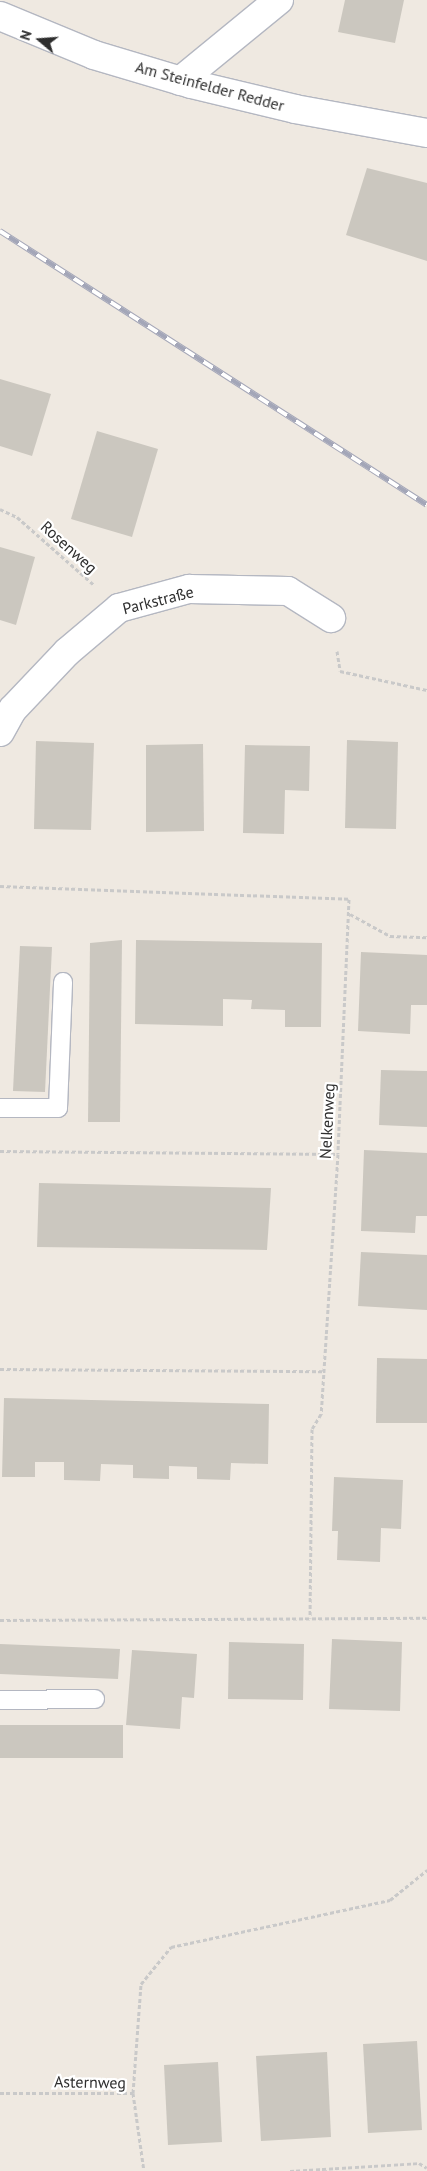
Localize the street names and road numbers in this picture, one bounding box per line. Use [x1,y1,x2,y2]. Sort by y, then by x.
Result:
street label: Am Steinfelder Redder [133,57,287,115]
street label: Rosenweg [37,517,101,577]
street label: Parkstraße [120,582,196,618]
street label: Nelkenweg [315,1083,339,1159]
street label: Asternweg [54,2072,126,2092]

